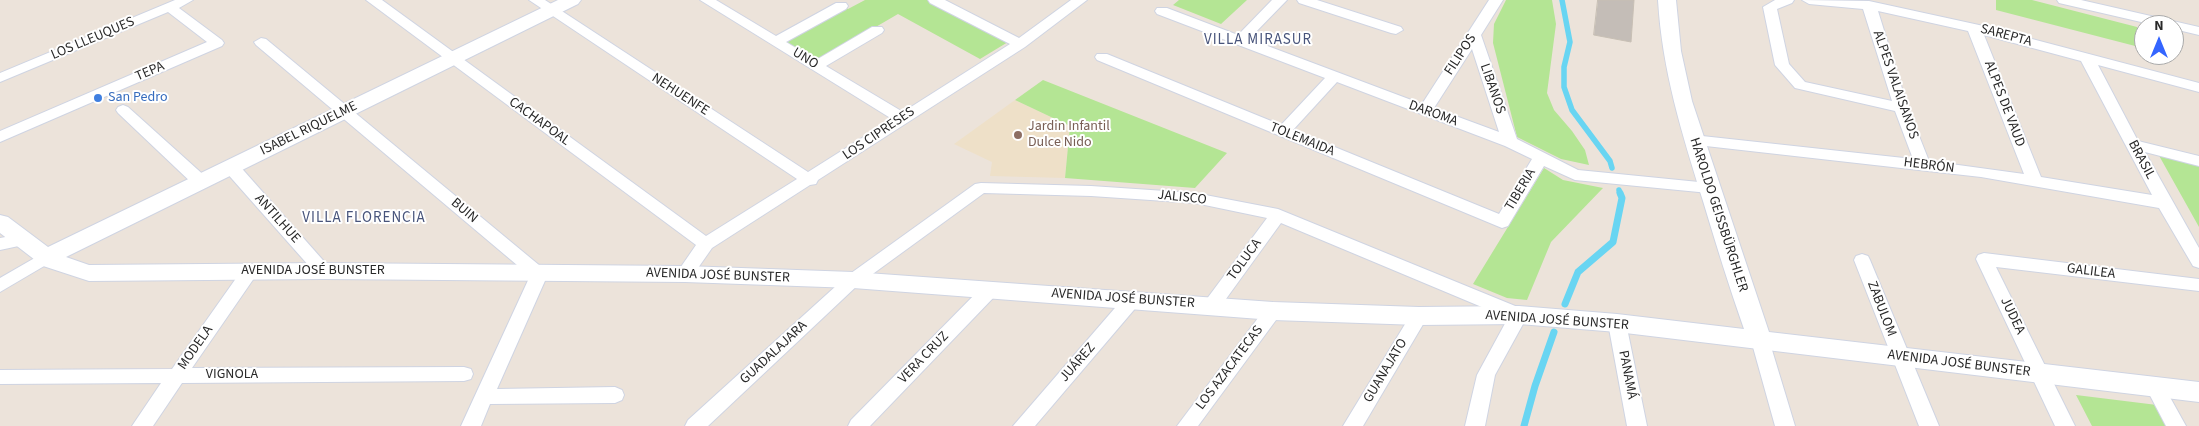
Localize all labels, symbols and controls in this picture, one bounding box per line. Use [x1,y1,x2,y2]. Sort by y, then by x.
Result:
street label: LOS LLEUQUES [49,14,137,64]
north arrow [2134,15,2184,65]
text: N [2154,16,2164,36]
street label: SAREPTA [1978,21,2034,51]
street label: ALPES VALAISANOS [1869,29,1921,141]
street label: FILIPOS [1441,31,1481,79]
district label: VILLA MIRASUR [1202,32,1314,50]
street label: UNO [789,45,821,73]
street label: TEPA [133,58,167,86]
street label: ALPES DE VAUD [1980,59,2028,149]
street label: LIBANOS [1476,62,1508,116]
street label: NEHUENFE [648,70,712,120]
place label: San Pedro [108,90,168,106]
marker: San Pedro [92,92,104,104]
street label: CACHAPOAL [505,94,573,150]
street label: DAROMA [1406,97,1460,131]
street label: ISABEL RIQUELME [258,98,360,160]
street label: LOS CIPRESES [840,104,918,164]
place label: Jardin Infantil Dulce Nido [1028,119,1110,152]
street label: TOLEMAIDA [1267,119,1337,161]
marker: Jardin Infantil Dulce Nido [1012,129,1024,141]
street label: HAROLDO GEISSBÜRGHLER [1685,136,1751,294]
street label: BRASIL [2124,138,2158,182]
street label: HEBRÓN [1903,155,1955,177]
street label: TIBERIA [1502,166,1540,214]
street label: JALISCO [1157,187,1207,209]
street label: ANTILHUE [251,191,303,247]
street label: BUIN [447,195,481,227]
district label: VILLA FLORENCIA [300,210,428,228]
street label: TOLUCA [1224,236,1266,284]
street label: GALILEA [2066,261,2116,283]
street label: AVENIDA JOSÉ BUNSTER [241,263,385,279]
street label: AVENIDA JOSÉ BUNSTER [646,265,790,287]
street label: ZABULOM [1863,279,1899,339]
street label: AVENIDA JOSÉ BUNSTER [1051,286,1195,312]
street label: JUDEA [1996,295,2028,337]
street label: AVENIDA JOSÉ BUNSTER [1485,308,1629,334]
street label: GUADALAJARA [737,318,811,388]
street label: MODELA [175,323,217,373]
street label: LOS AZACATECAS [1193,323,1267,413]
street label: VERA CRUZ [895,329,953,387]
street label: GUANAJATO [1360,336,1412,406]
street label: JUÁREZ [1057,340,1099,386]
street label: AVENIDA JOSÉ BUNSTER [1887,347,2031,381]
street label: PANAMÁ [1614,349,1640,401]
street label: VIGNOLA [206,367,258,383]

